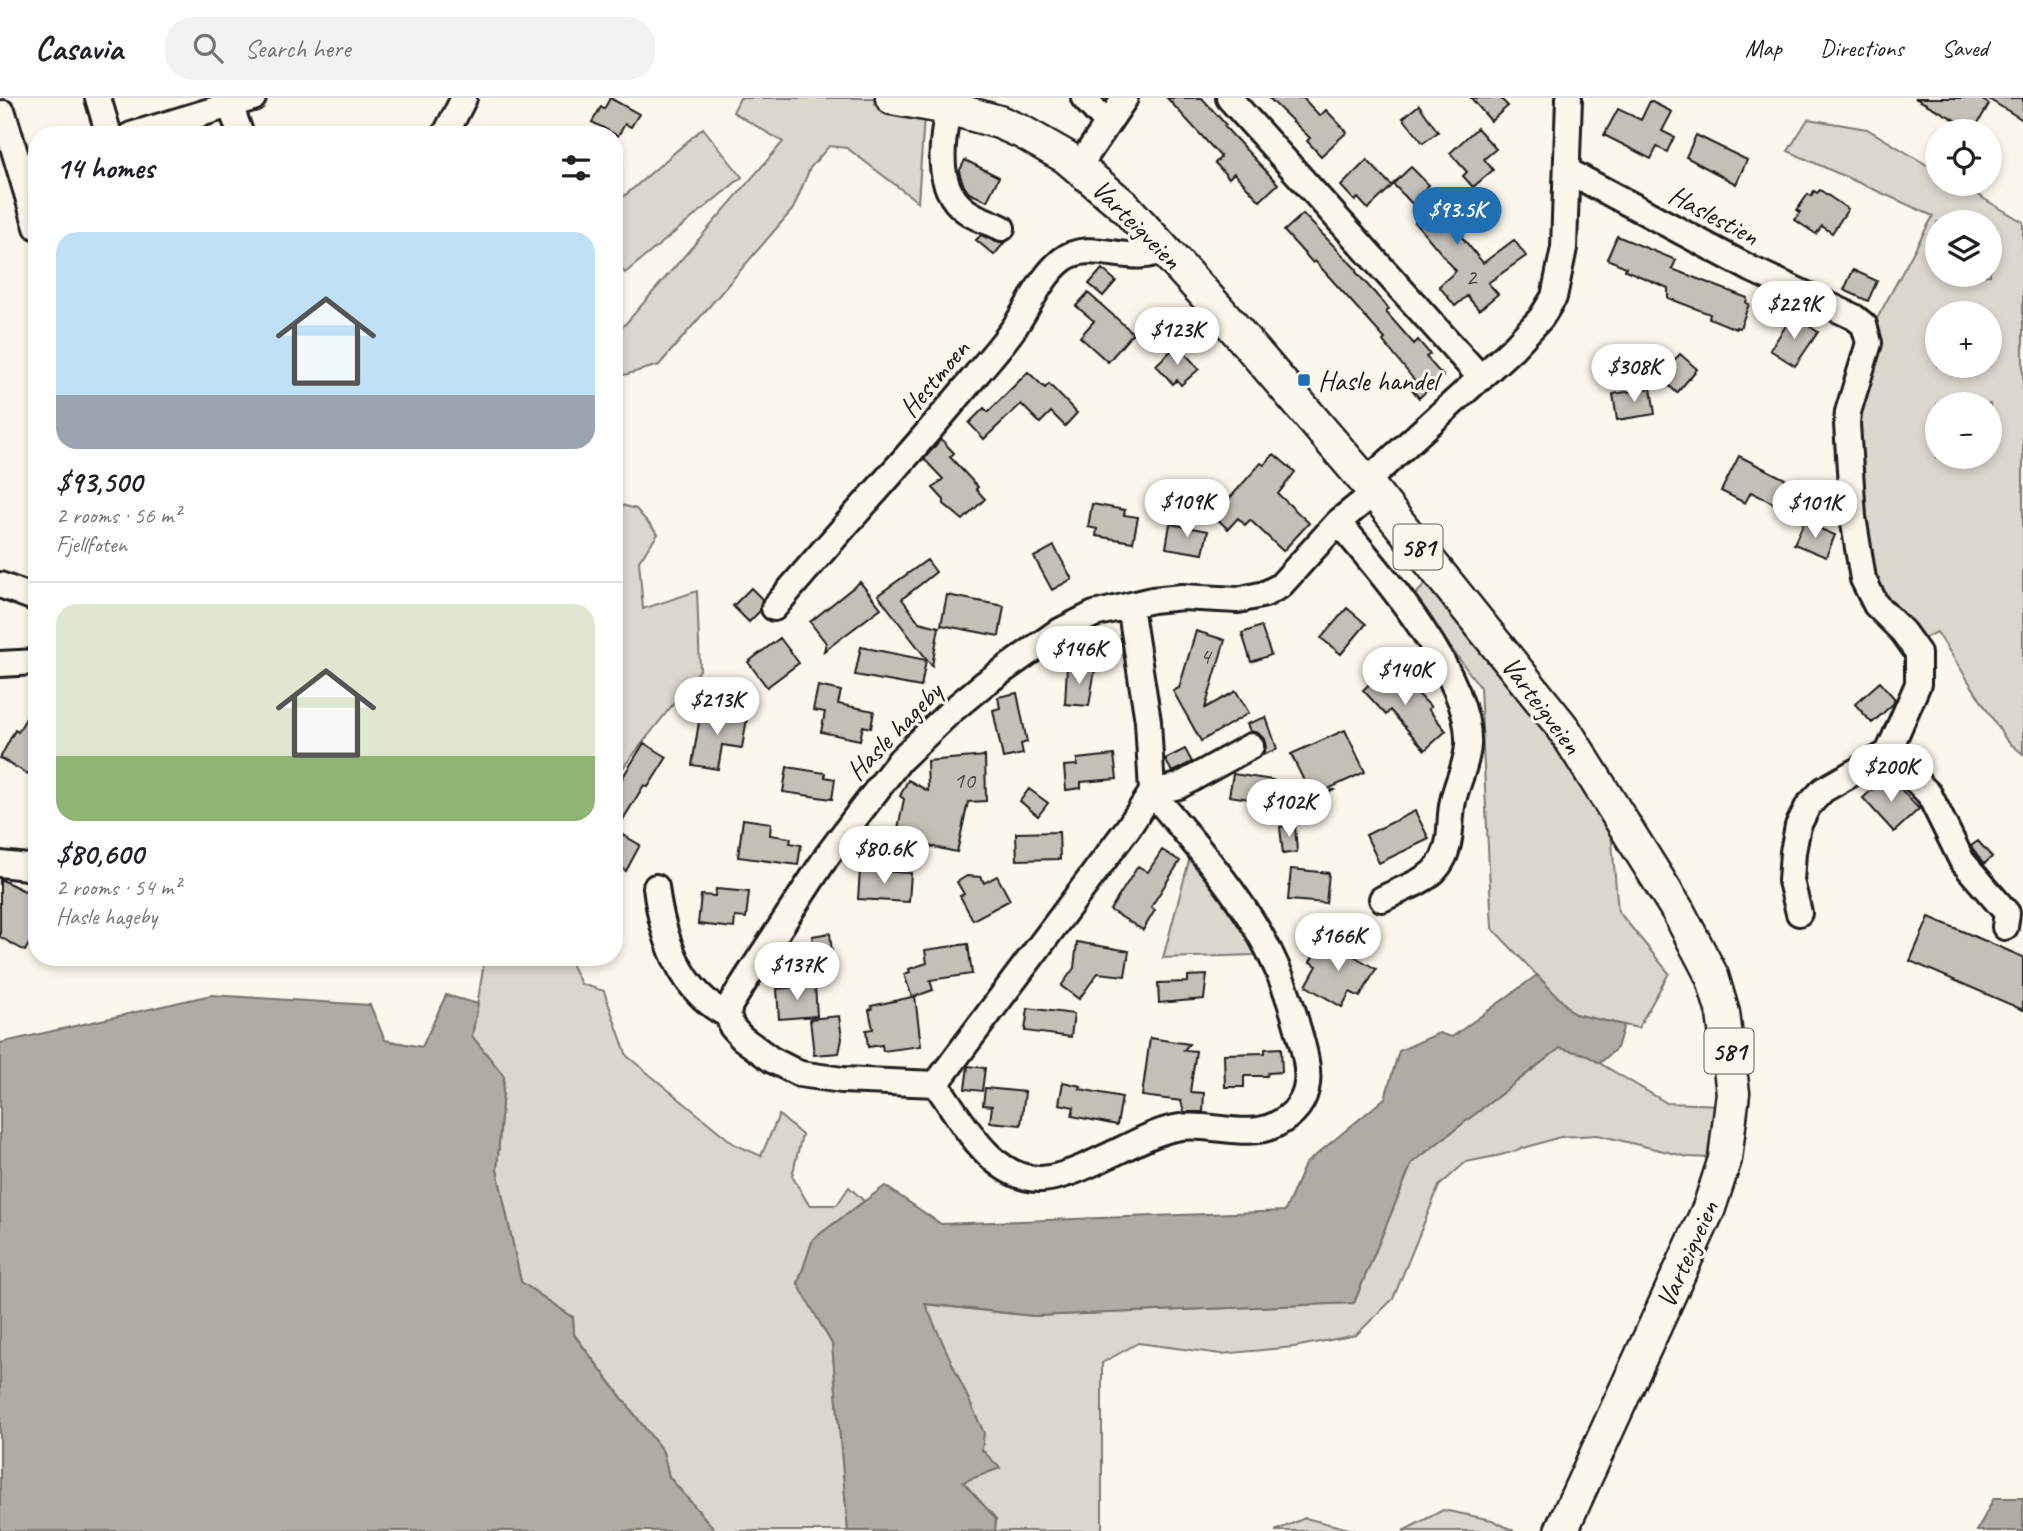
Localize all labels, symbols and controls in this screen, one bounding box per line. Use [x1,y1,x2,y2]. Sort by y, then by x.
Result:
search box [165,17,655,80]
text: Casavia [35,27,123,69]
icon: search [189,29,227,67]
text: Search here [245,32,351,65]
text: Map [1745,33,1782,63]
text: Directions [1820,33,1903,63]
text: Saved [1941,33,1988,63]
map controls [1925,119,2002,469]
button: locate [1925,119,2002,196]
text: 14 homes [56,149,154,187]
icon: filters [557,149,595,187]
street label: Varteigveien [1084,171,1190,277]
street label: Haslestien [1663,177,1765,253]
pin: $93.5K [1400,188,1514,247]
text: $93.5K [1429,195,1486,224]
button: layers [1925,210,2002,287]
house number: 2 [1466,262,1479,292]
icon: home [263,278,389,404]
pin: $229K [1745,282,1843,341]
text: $229K [1768,289,1820,318]
button: + [1925,301,2002,378]
pin: $123K [1128,308,1226,367]
text: $123K [1150,315,1204,344]
street label: Hestmoen [891,331,978,424]
pin: $308K [1585,344,1683,404]
text: $308K [1607,352,1661,381]
place label: Hasle handel [1318,363,1443,398]
marker: Hasle handel [1296,372,1312,388]
button: − [1925,392,2002,469]
text: $93,500 [56,463,142,501]
pin: $109K [1138,480,1236,539]
pin: $101K [1766,480,1864,540]
text: $109K [1161,487,1213,516]
text: $101K [1788,488,1842,517]
text: 2 rooms · 56 m² [56,501,180,530]
road number: 581 [1394,524,1442,569]
text: Fjellfoten [56,530,127,559]
pin: $146K [1030,626,1128,686]
text: $146K [1052,634,1106,663]
house number: 4 [1200,641,1213,671]
pin: $140K [1356,648,1454,707]
street label: Varteigveien [1494,649,1590,761]
icon: home [263,650,389,776]
text: $140K [1378,655,1432,684]
street label: Hasle hageby [839,673,951,787]
pin: $213K [668,678,766,737]
text: $213K [690,685,744,714]
pin: $200K [1842,744,1940,804]
text: $200K [1864,752,1918,781]
house number: 10 [953,765,977,795]
pin: $102K [1240,780,1338,839]
text: $102K [1262,787,1316,816]
pin: $80.6K [827,826,941,886]
text: $80.6K [855,834,913,863]
text: $80,600 [56,835,144,873]
text: 2 rooms · 54 m² [56,873,180,902]
text: Hasle hageby [56,902,157,931]
pin: $166K [1289,914,1387,973]
text: $166K [1311,921,1365,950]
pin: $137K [748,942,846,1002]
text: $137K [771,950,824,979]
road number: 581 [1704,1028,1754,1074]
street label: Varteigveien [1648,1195,1726,1313]

